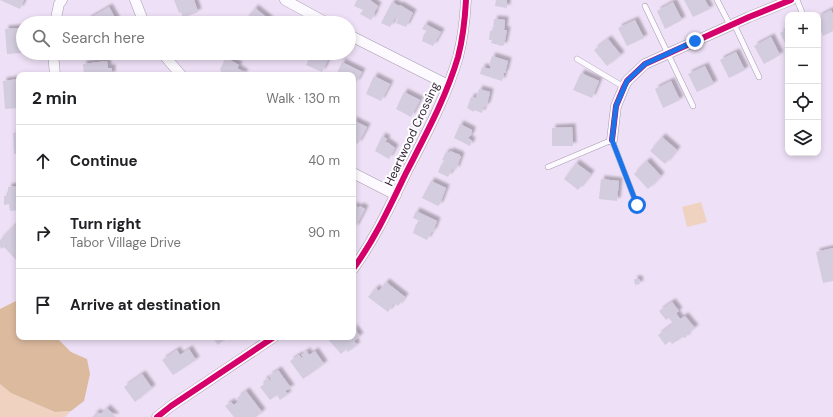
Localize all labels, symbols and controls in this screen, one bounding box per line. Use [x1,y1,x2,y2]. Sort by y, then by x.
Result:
map controls [785,12,821,156]
button: + [785,12,821,48]
search box [16,16,356,60]
icon: search [30,27,52,49]
text: Search here [62,28,145,48]
route end [686,32,704,50]
button: − [785,48,821,84]
street label: Heartwood Crossing [381,79,443,189]
button: locate [785,84,821,120]
text: 2 min [32,87,77,109]
text: Walk · 130 m [266,90,340,107]
button: layers [785,120,821,156]
icon: ahead [32,150,54,172]
text: Continue [70,151,138,171]
text: 40 m [308,152,340,169]
route start [628,196,646,214]
text: Turn right [70,214,141,234]
icon: right [32,222,54,244]
text: 90 m [308,224,340,241]
text: Tabor Village Drive [70,234,181,251]
icon: arrive [32,294,54,316]
text: Arrive at destination [70,295,221,315]

